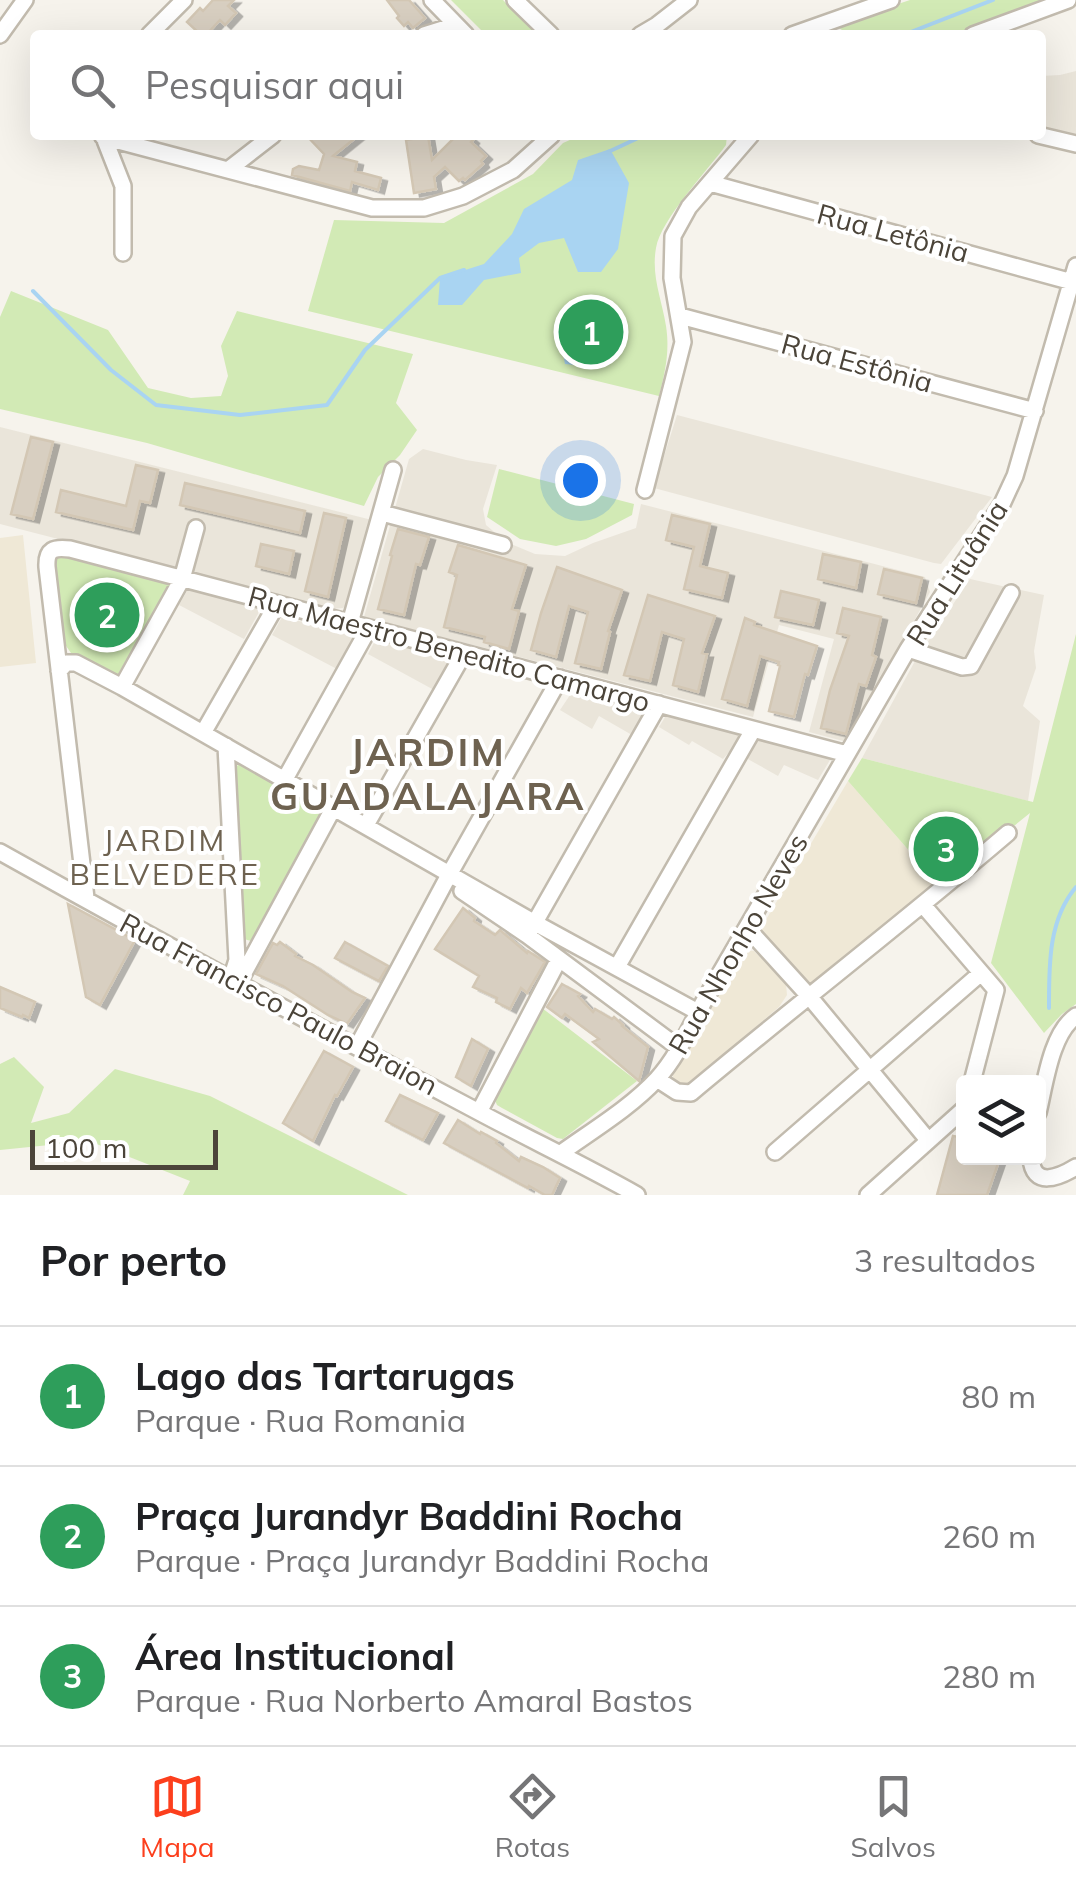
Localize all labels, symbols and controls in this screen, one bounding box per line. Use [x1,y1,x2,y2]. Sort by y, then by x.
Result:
search box [30,30,1046,140]
icon: search [65,58,120,113]
text: Pesquisar aqui [145,61,404,109]
street label: Rua Letônia [813,195,973,270]
pin: 1 [558,294,624,370]
street label: Rua Estônia [778,326,937,400]
your location [555,455,606,506]
street label: Rua Lituânia [898,494,1015,652]
pin: 2 [74,578,140,652]
street label: Rua Maestro Benedito Camargo [244,578,654,719]
district label: JARDIM GUADALAJARA [270,728,586,820]
pin: 3 [914,812,978,886]
district label: JARDIM BELVEDERE [69,821,261,893]
street label: Rua Nhonho Neves [660,827,815,1060]
street label: Rua Francisco Paulo Braion [114,905,444,1102]
map controls [956,1075,1046,1165]
button: layers [956,1075,1046,1165]
scale bar [30,1125,218,1170]
text: 100 m [45,1130,127,1165]
text: Por perto [40,1234,227,1287]
text: 3 resultados [854,1240,1036,1280]
text: Lago das Tartarugas [135,1352,515,1400]
text: 1 [63,1376,82,1416]
text: 80 m [961,1376,1036,1416]
text: Parque · Rua Romania [135,1400,466,1440]
text: Praça Jurandyr Baddini Rocha [135,1492,683,1540]
text: 2 [63,1516,82,1556]
text: 260 m [942,1516,1036,1556]
text: Parque · Praça Jurandyr Baddini Rocha [135,1540,709,1580]
text: Área Institucional [135,1632,455,1680]
text: 3 [63,1656,82,1696]
text: 280 m [942,1656,1036,1696]
text: Parque · Rua Norberto Amaral Bastos [135,1680,693,1720]
tab: Mapa [140,1769,215,1864]
tab: Rotas [495,1769,570,1864]
tab: Salvos [850,1769,936,1864]

